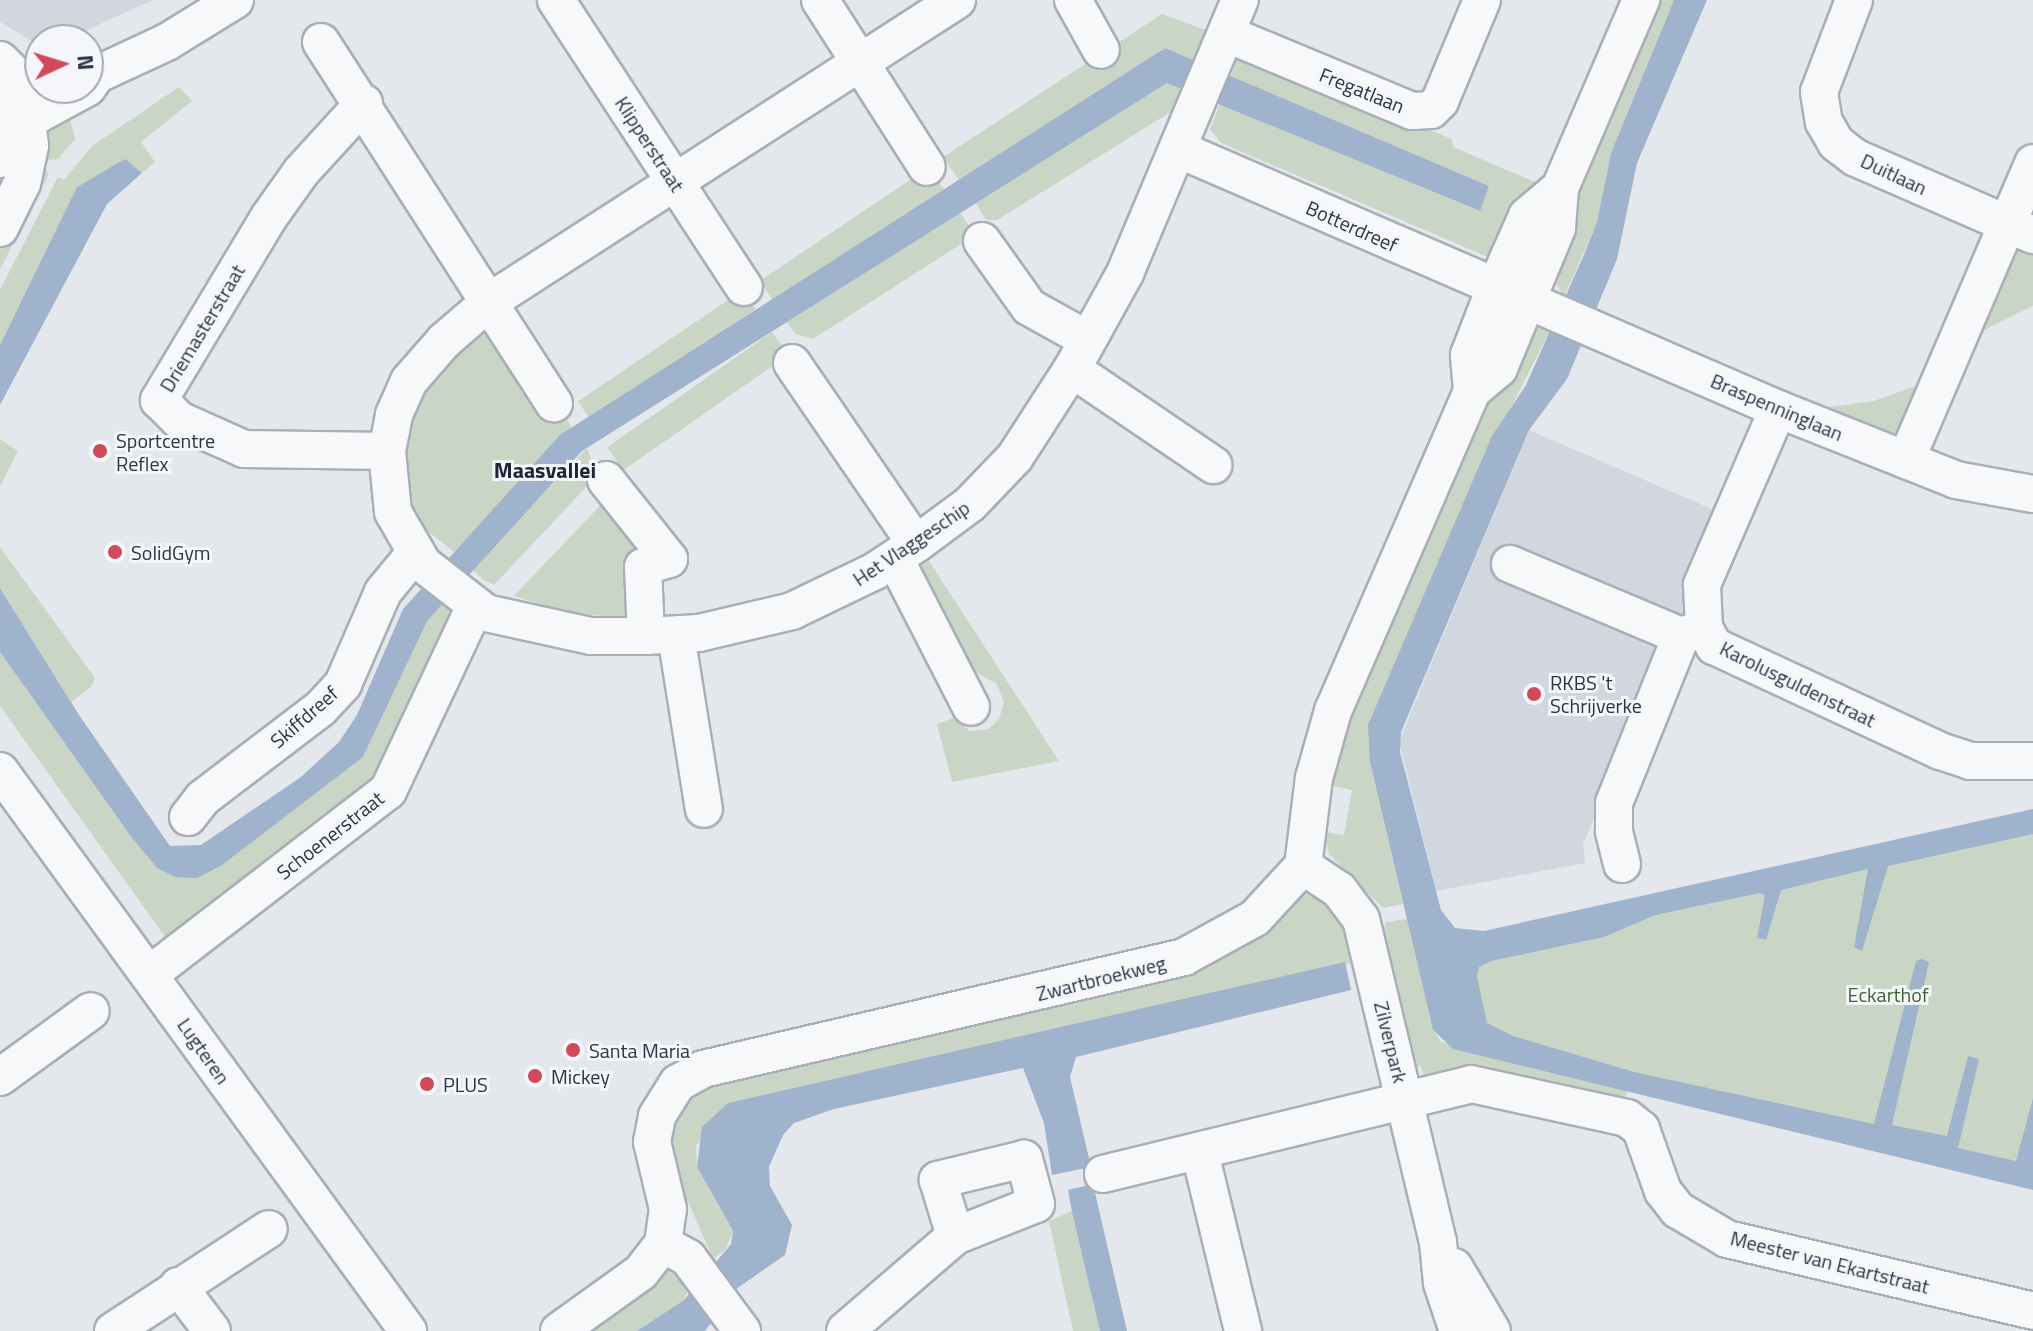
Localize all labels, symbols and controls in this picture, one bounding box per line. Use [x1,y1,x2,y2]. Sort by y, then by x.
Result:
north arrow [24,24,104,104]
text: N [68,54,103,71]
street label: Fregatlaan [1316,62,1408,118]
street label: Klipperstraat [610,92,690,196]
street label: Duitlaan [1857,148,1931,200]
street label: Botterdreef [1302,195,1402,257]
street label: Driemasterstraat [154,260,250,396]
street label: Braspenninglaan [1707,368,1847,446]
place label: Sportcentre Reflex [116,428,215,475]
marker: Sportcentre Reflex [91,442,109,460]
district label: Maasvallei [494,458,596,484]
street label: Het Vlaggeschip [848,495,974,591]
place label: SolidGym [131,540,211,564]
marker: SolidGym [106,543,124,561]
street label: Karolusguldenstraat [1716,636,1880,732]
place label: RKBS 't Schrijverke [1550,670,1642,717]
street label: Skiffdreef [265,681,343,753]
marker: RKBS 't Schrijverke [1525,685,1543,703]
street label: Schoenerstraat [272,786,388,884]
street label: Zwartbroekweg [1034,950,1168,1006]
park label: Eckarthof [1848,982,1928,1006]
street label: Zilverpark [1369,999,1413,1085]
street label: Lugteren [173,1013,235,1089]
place label: Santa Maria [589,1038,690,1062]
marker: Santa Maria [564,1041,582,1059]
place label: Mickey [551,1064,610,1088]
marker: Mickey [526,1067,544,1085]
place label: PLUS [443,1072,488,1096]
marker: PLUS [418,1075,436,1093]
street label: Meester van Ekartstraat [1728,1226,1932,1298]

